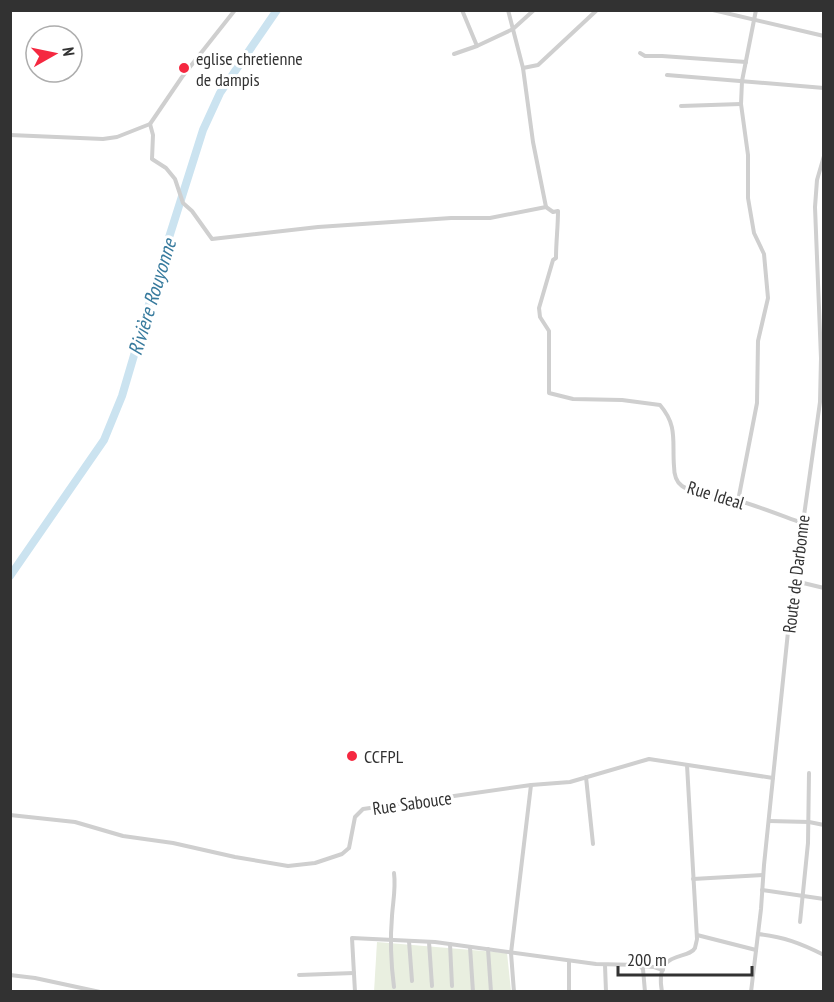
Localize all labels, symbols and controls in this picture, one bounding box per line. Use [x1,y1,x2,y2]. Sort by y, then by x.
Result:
north arrow [24,24,84,84]
text: N [58,46,79,57]
place label: eglise chretienne de dampis [196,47,303,91]
marker: eglise chretienne de dampis [177,61,191,75]
water label: Rivière Rouyonne [122,234,183,358]
street label: Rue Ideal [685,475,748,515]
street label: Route de Darbonne [777,514,815,634]
place label: CCFPL [364,745,404,768]
marker: CCFPL [345,749,359,763]
street label: Rue Sabouce [371,786,453,820]
scale bar [618,939,752,977]
text: 200 m [627,948,667,971]

